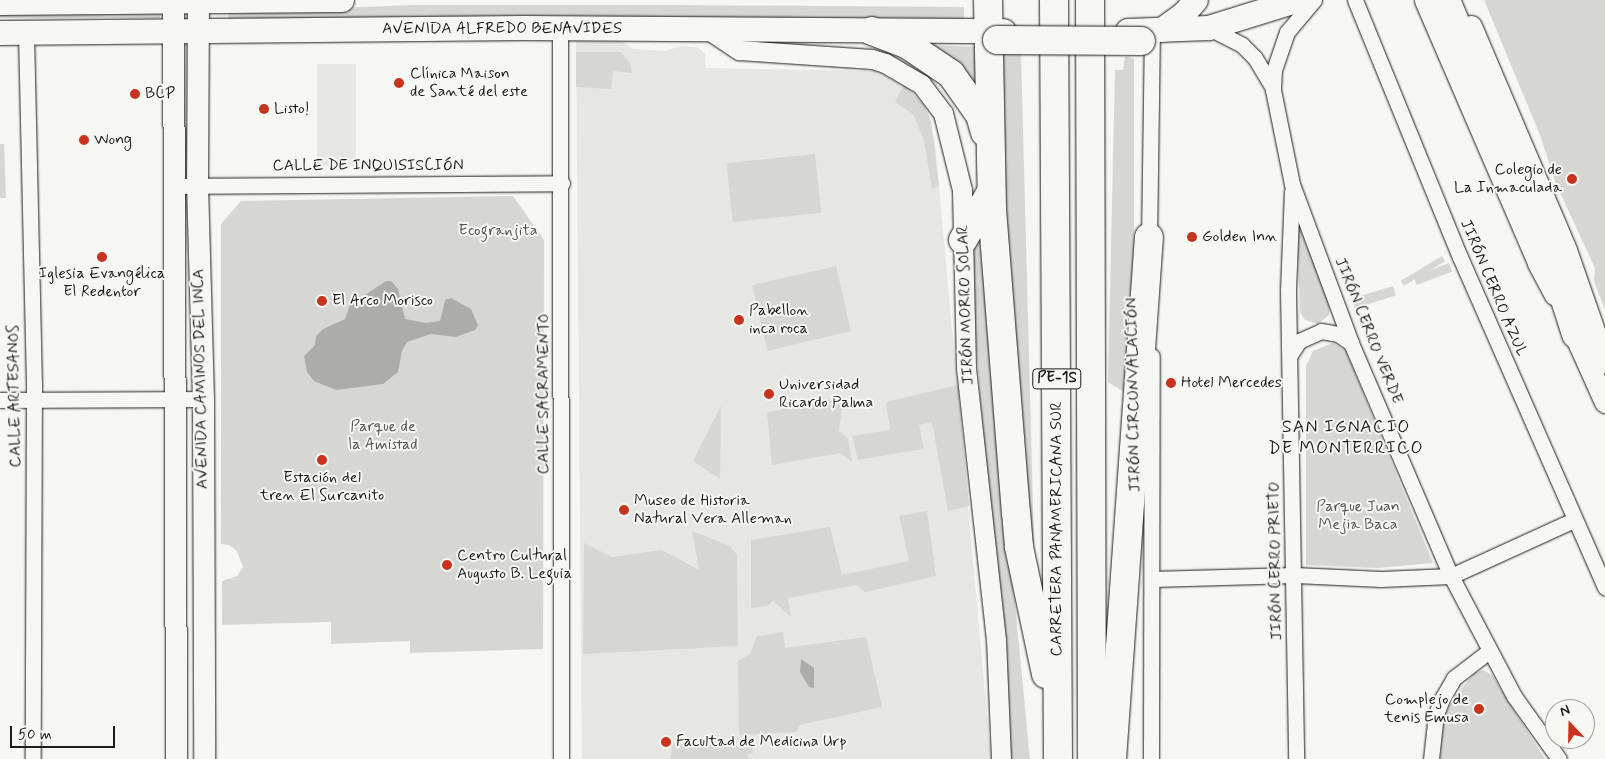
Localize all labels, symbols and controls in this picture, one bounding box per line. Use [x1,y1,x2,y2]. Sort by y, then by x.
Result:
street label: AVENIDA ALFREDO BENAVIDES [384,19,620,39]
place label: Clínica Maison de Santé del este [410,64,525,102]
marker: Clínica Maison de Santé del este [392,76,406,90]
place label: BCP [145,84,175,104]
marker: BCP [129,88,141,100]
place label: Listo! [274,99,309,119]
marker: Listo! [258,103,270,115]
place label: Wong [94,130,132,150]
marker: Wong [78,134,90,146]
street label: CALLE DE INQUISISCIÓN [272,156,464,176]
place label: Colegio de La Inmaculada [1457,160,1562,198]
marker: Colegio de La Inmaculada [1566,173,1578,185]
street label: JIRÓN CERRO AZUL [1455,216,1531,360]
park label: Ecogranjita [459,221,537,241]
street label: JIRÓN MORRO SOLAR [954,224,978,386]
place label: Golden Inn [1202,227,1277,247]
marker: Golden Inn [1186,231,1198,243]
marker: Iglesia Evangélica El Redentor [96,251,108,263]
street label: JIRÓN CERRO VERDE [1329,254,1407,408]
place label: Iglesia Evangélica El Redentor [41,264,163,302]
street label: AVENIDA CAMINOS DEL INCA [189,266,213,492]
place label: El Arco Morisco [332,291,435,311]
marker: El Arco Morisco [316,295,328,307]
street label: JIRÓN CIRCUNVALACIÓN [1123,298,1145,492]
place label: Pabellon inca roca [749,301,809,339]
street label: CALLE SACRAMENTO [534,314,554,474]
marker: Pabellon inca roca [733,314,745,326]
street label: CALLE ARTESANOS [4,323,26,469]
road number: PE-1S [1032,366,1082,392]
place label: Hotel Mercedes [1181,373,1282,393]
place label: Universidad Ricardo Palma [779,375,878,413]
marker: Hotel Mercedes [1165,377,1177,389]
marker: Universidad Ricardo Palma [763,388,775,400]
street label: CARRETERA PANAMERICANA SUR [1047,406,1067,652]
park label: Parque de la Amistad [348,417,418,455]
district label: SAN IGNACIO DE MONTERRICO [1267,417,1425,459]
marker: Estación del tren El Surcanito [316,454,328,466]
place label: Estación del tren El Surcanito [263,468,381,506]
street label: JIRÓN CERRO PRIETO [1265,479,1287,643]
place label: Museo de Historia Natural Vera Alleman [634,491,788,529]
park label: Parque Juan Mejia Baca [1316,497,1400,535]
marker: Museo de Historia Natural Vera Alleman [618,504,630,516]
place label: Centro Cultural Augusto B. Leguia [457,546,572,584]
marker: Centro Cultural Augusto B. Leguia [441,559,453,571]
place label: Complejo de tenis Emusa [1384,690,1469,728]
north arrow [1545,699,1595,749]
text: N [1557,701,1573,721]
marker: Complejo de tenis Emusa [1473,703,1485,715]
scale bar [12,716,118,748]
text: 50 m [18,725,52,745]
place label: Facultad de Medicina Urp [676,732,847,752]
marker: Facultad de Medicina Urp [660,736,672,748]

